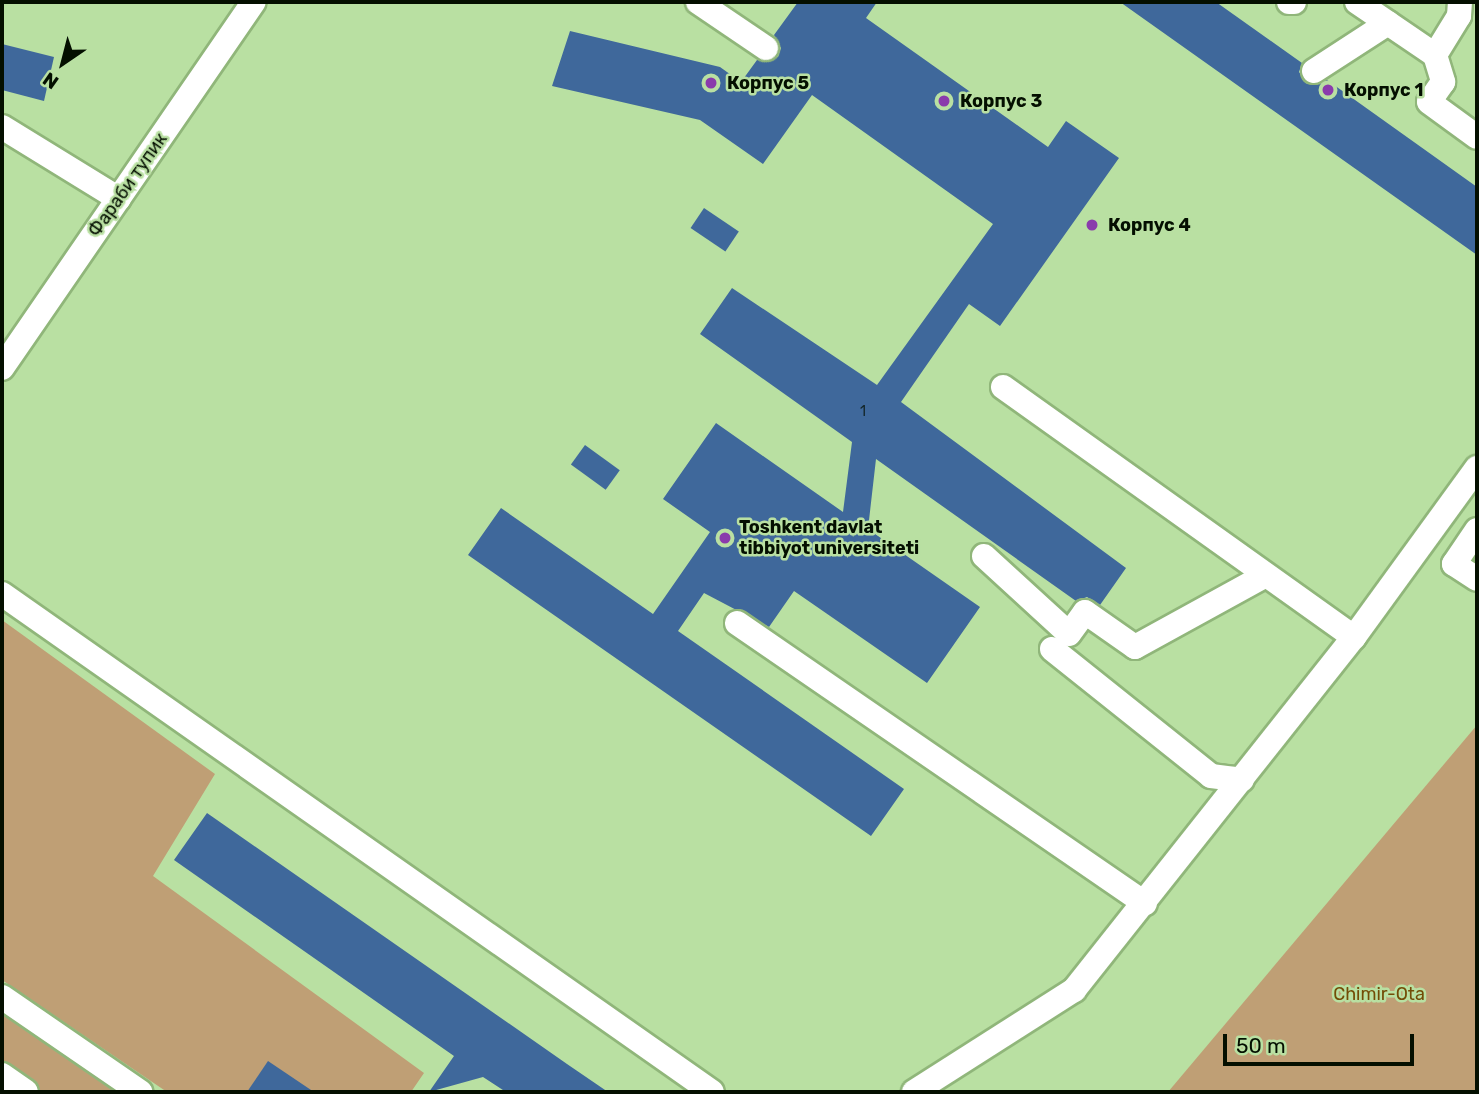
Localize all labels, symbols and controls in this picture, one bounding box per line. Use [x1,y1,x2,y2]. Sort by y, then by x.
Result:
north arrow [28,28,98,98]
text: N [38,67,63,94]
place label: Корпус 5 [727,72,809,94]
marker: Корпус 5 [701,73,721,93]
place label: Корпус 1 [1344,79,1424,101]
marker: Корпус 1 [1318,80,1338,100]
place label: Корпус 3 [960,90,1042,112]
marker: Корпус 3 [934,91,954,111]
street label: Фараби тупик [84,129,172,241]
place label: Корпус 4 [1108,214,1191,236]
marker: Корпус 4 [1082,215,1102,235]
house number: 1 [860,404,866,420]
place label: Toshkent davlat tibbiyot universiteti [739,517,919,560]
marker: Toshkent davlat tibbiyot universiteti [717,530,733,546]
park label: Chimir-Ota [1333,983,1425,1005]
scale bar [1227,1020,1418,1064]
text: 50 m [1236,1033,1286,1058]

